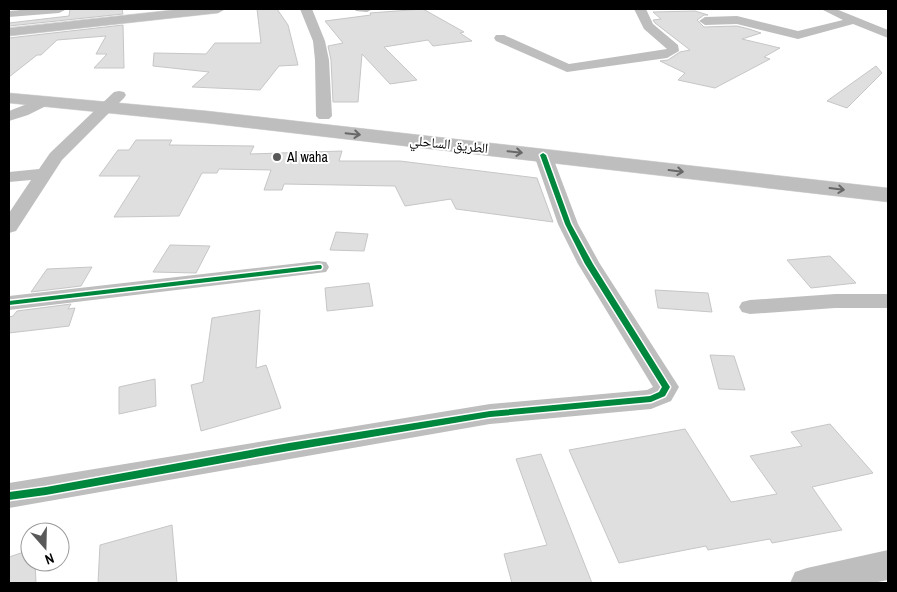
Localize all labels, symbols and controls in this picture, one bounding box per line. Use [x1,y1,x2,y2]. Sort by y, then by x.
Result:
one-way arrow [345,129,361,139]
street label: الطريق الساحلي [409,131,489,160]
one-way arrow [506,147,522,157]
place label: Al waha [286,148,328,166]
marker: Al waha [271,151,283,163]
one-way arrow [668,166,684,176]
one-way arrow [829,185,845,195]
north arrow [20,522,70,572]
text: N [42,549,56,569]

